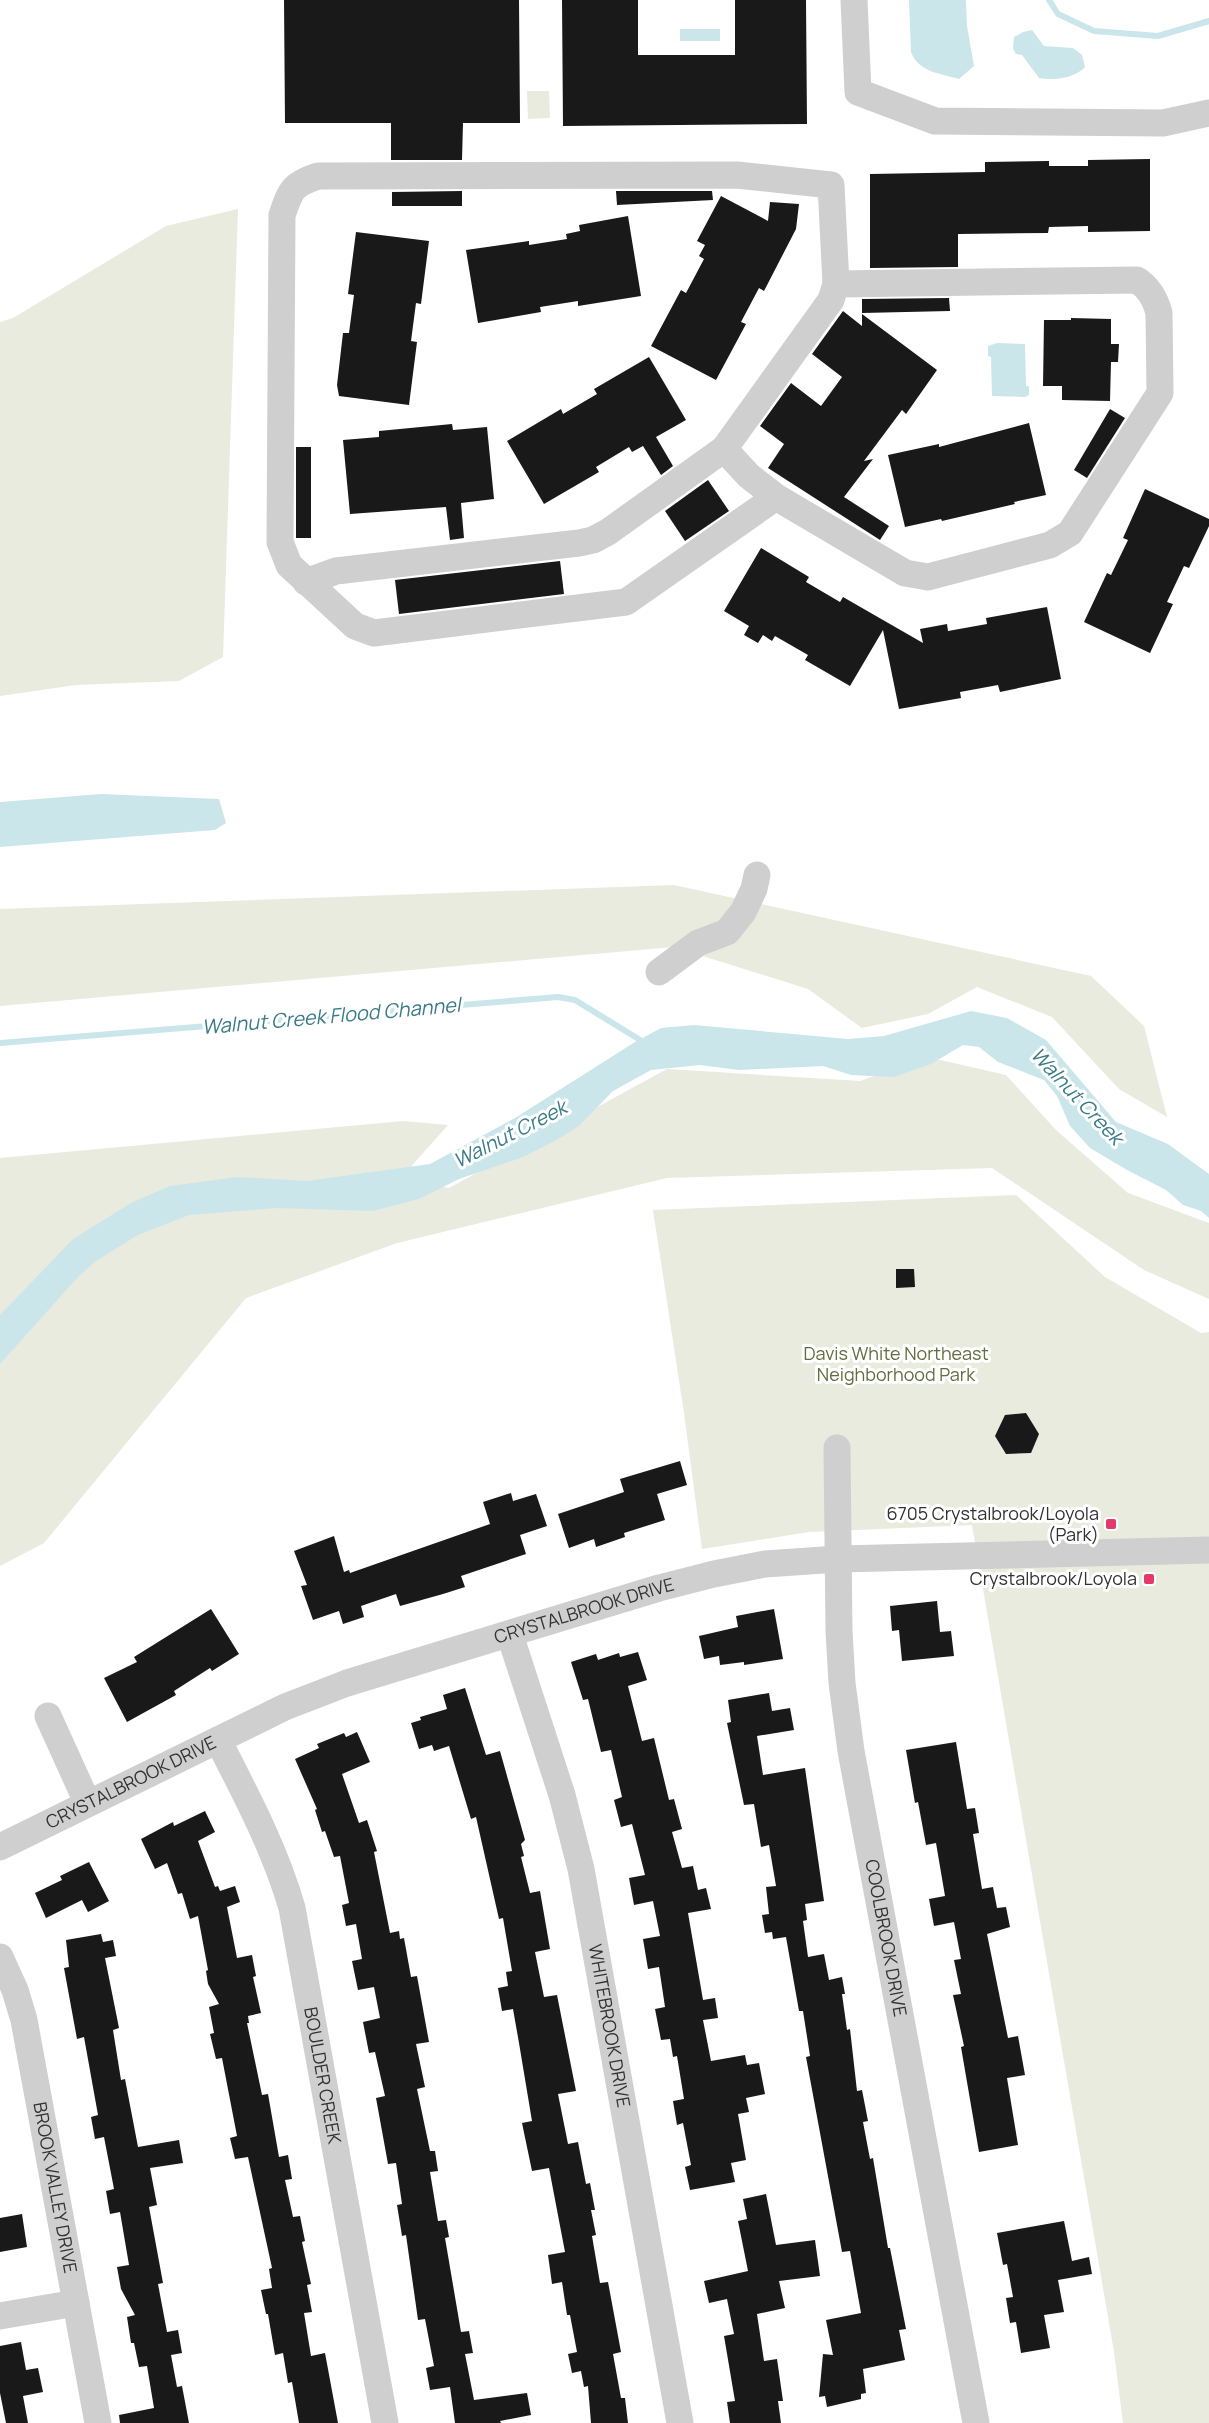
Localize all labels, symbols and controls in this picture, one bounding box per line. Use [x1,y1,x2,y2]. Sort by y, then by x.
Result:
water label: Walnut Creek Flood Channel [200,991,464,1040]
water label: Walnut Creek [1025,1041,1132,1152]
water label: Walnut Creek [448,1092,574,1174]
park label: Davis White Northeast Neighborhood Park [803,1341,989,1386]
place label: 6705 Crystalbrook/Loyola (Park) [887,1501,1099,1546]
marker: 6705 Crystalbrook/Loyola (Park) [1104,1517,1118,1531]
place label: Crystalbrook/Loyola [970,1566,1137,1590]
street label: CRYSTALBROOK DRIVE [491,1572,676,1648]
marker: Crystalbrook/Loyola [1142,1572,1156,1586]
street label: CRYSTALBROOK DRIVE [41,1730,220,1834]
street label: COOLBROOK DRIVE [860,1857,913,2018]
street label: WHITEBROOK DRIVE [584,1942,636,2109]
street label: BOULDER CREEK [299,2005,347,2146]
street label: BROOK VALLEY DRIVE [28,2100,83,2275]

